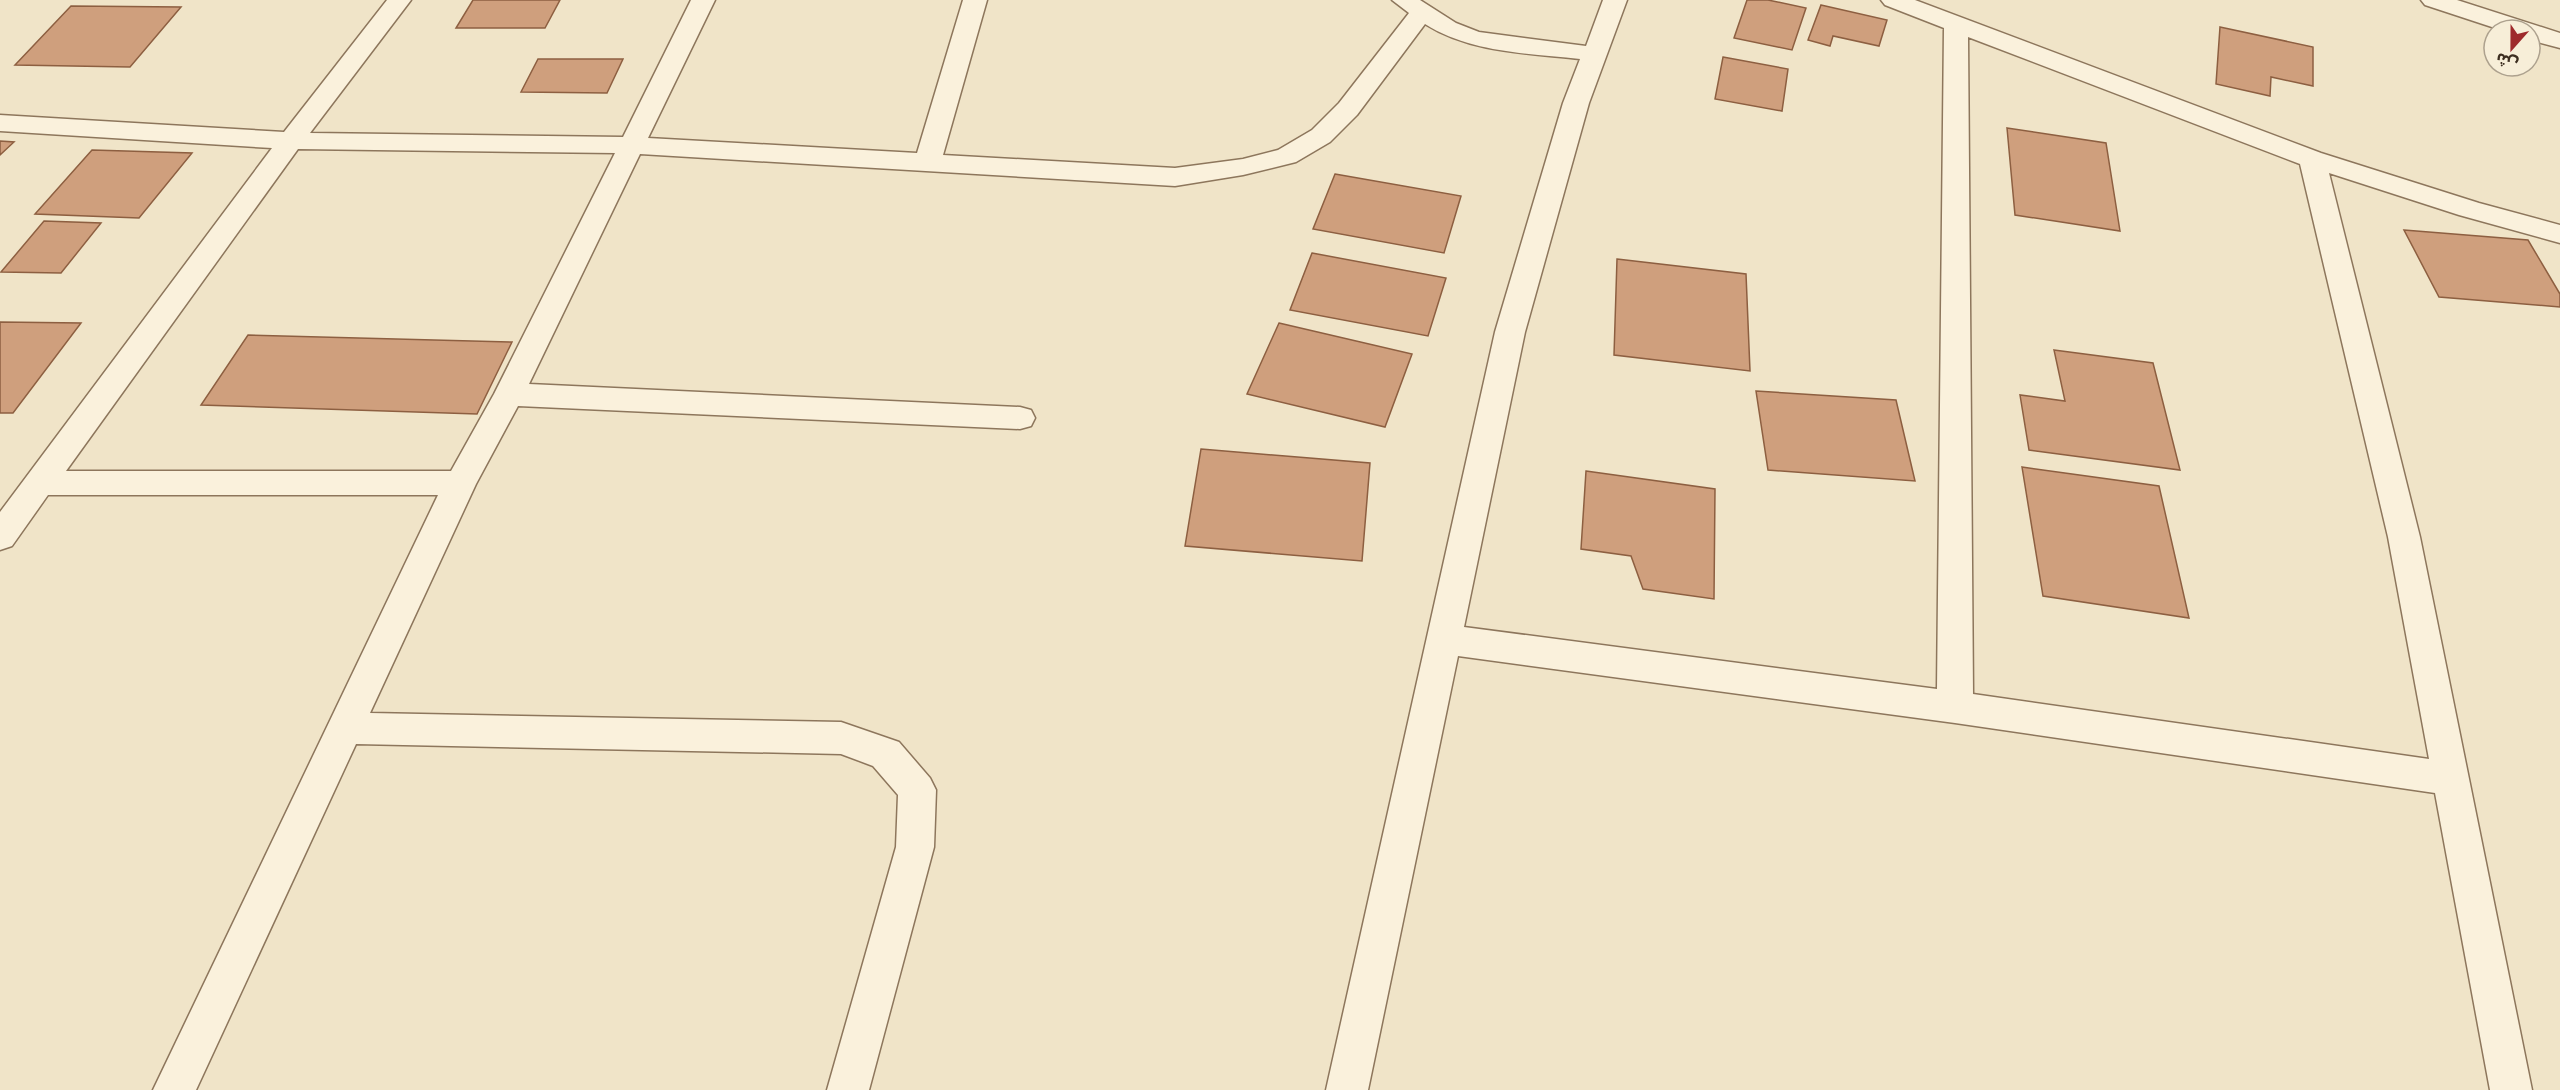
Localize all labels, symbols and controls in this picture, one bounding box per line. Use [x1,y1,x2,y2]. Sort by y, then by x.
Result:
north arrow [2482,18,2542,78]
text: ش [2493,49,2520,74]

